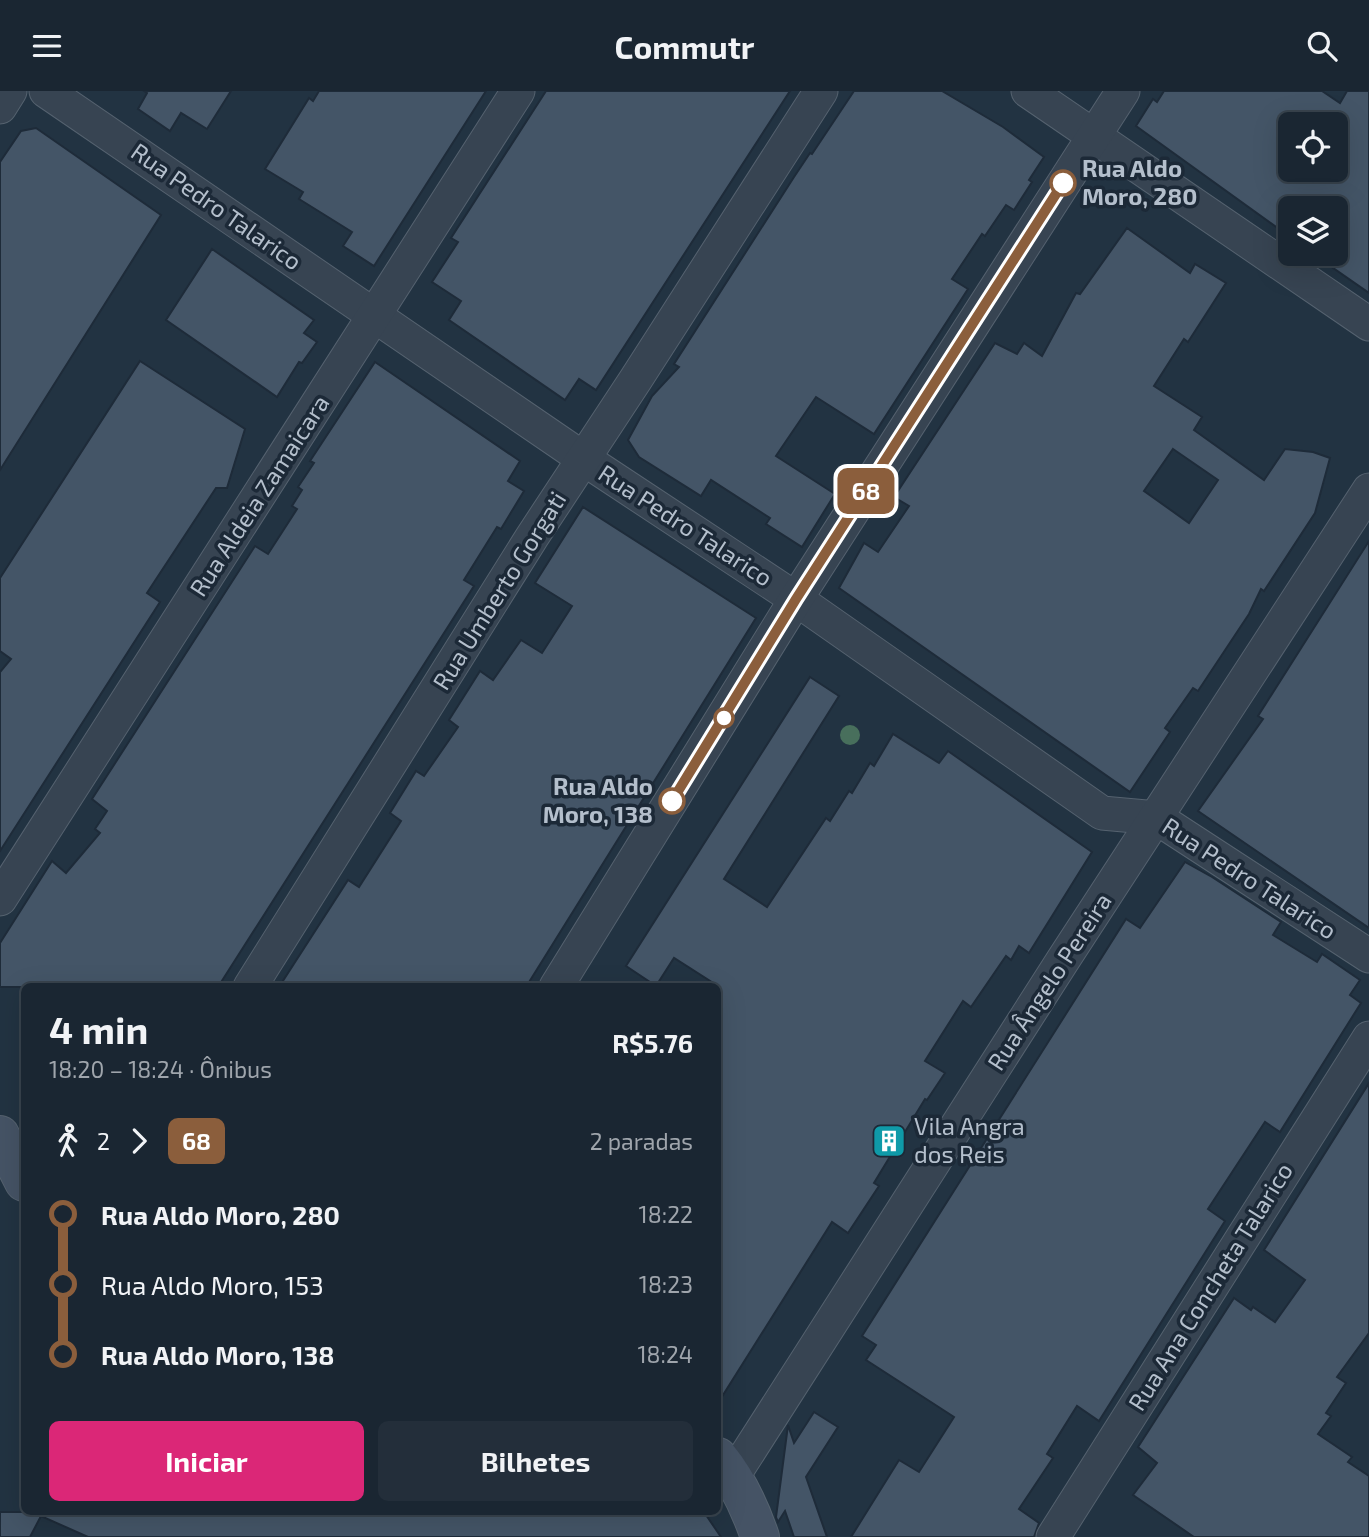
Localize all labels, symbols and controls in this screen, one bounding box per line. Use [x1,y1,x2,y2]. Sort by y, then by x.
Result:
icon: menu [28,27,66,65]
text: Commutr [615,27,754,65]
icon: search [1303,27,1341,65]
map controls [1278,112,1348,266]
button: locate [1278,112,1348,182]
street label: Rua Pedro Talarico [126,136,308,275]
place label: Rua Aldo Moro, 280 [1082,153,1197,210]
marker: Rua Aldo Moro, 280 [1050,170,1076,196]
button: layers [1278,196,1348,266]
street label: Rua Aldeia Zamaicara [183,389,335,601]
street label: Rua Pedro Talarico [593,458,778,592]
line badge: 68 [834,468,898,514]
text: 68 [851,476,881,505]
street label: Rua Umberto Gorgati [426,486,571,695]
unlabelled marker [714,708,734,728]
place label: Rua Aldo Moro, 138 [543,771,653,828]
marker: Rua Aldo Moro, 138 [659,788,685,814]
street label: Rua Pedro Talarico [1157,811,1342,945]
street label: Rua Ângelo Pereira [981,887,1117,1075]
text: 4 min [49,1006,148,1052]
text: R$5.76 [612,1027,693,1058]
text: 18:20 – 18:24 · Ônibus [49,1055,272,1083]
place label: Vila Angra dos Reis [914,1111,1025,1168]
icon: walk [49,1122,87,1160]
icon: forward [120,1122,158,1160]
building icon: Vila Angra dos Reis [870,1122,908,1160]
text: 68 [182,1126,211,1155]
text: 2 [97,1127,110,1155]
text: 2 paradas [590,1127,693,1155]
street label: Rua Ana Concheta Talarico [1121,1157,1298,1415]
text: Rua Aldo Moro, 280 [101,1199,340,1230]
text: 18:22 [639,1200,693,1228]
text: Rua Aldo Moro, 153 [101,1269,324,1300]
text: 18:23 [639,1270,693,1298]
text: Rua Aldo Moro, 138 [101,1339,334,1370]
text: 18:24 [637,1340,693,1368]
button: Iniciar [49,1421,364,1501]
button: Bilhetes [378,1421,693,1501]

